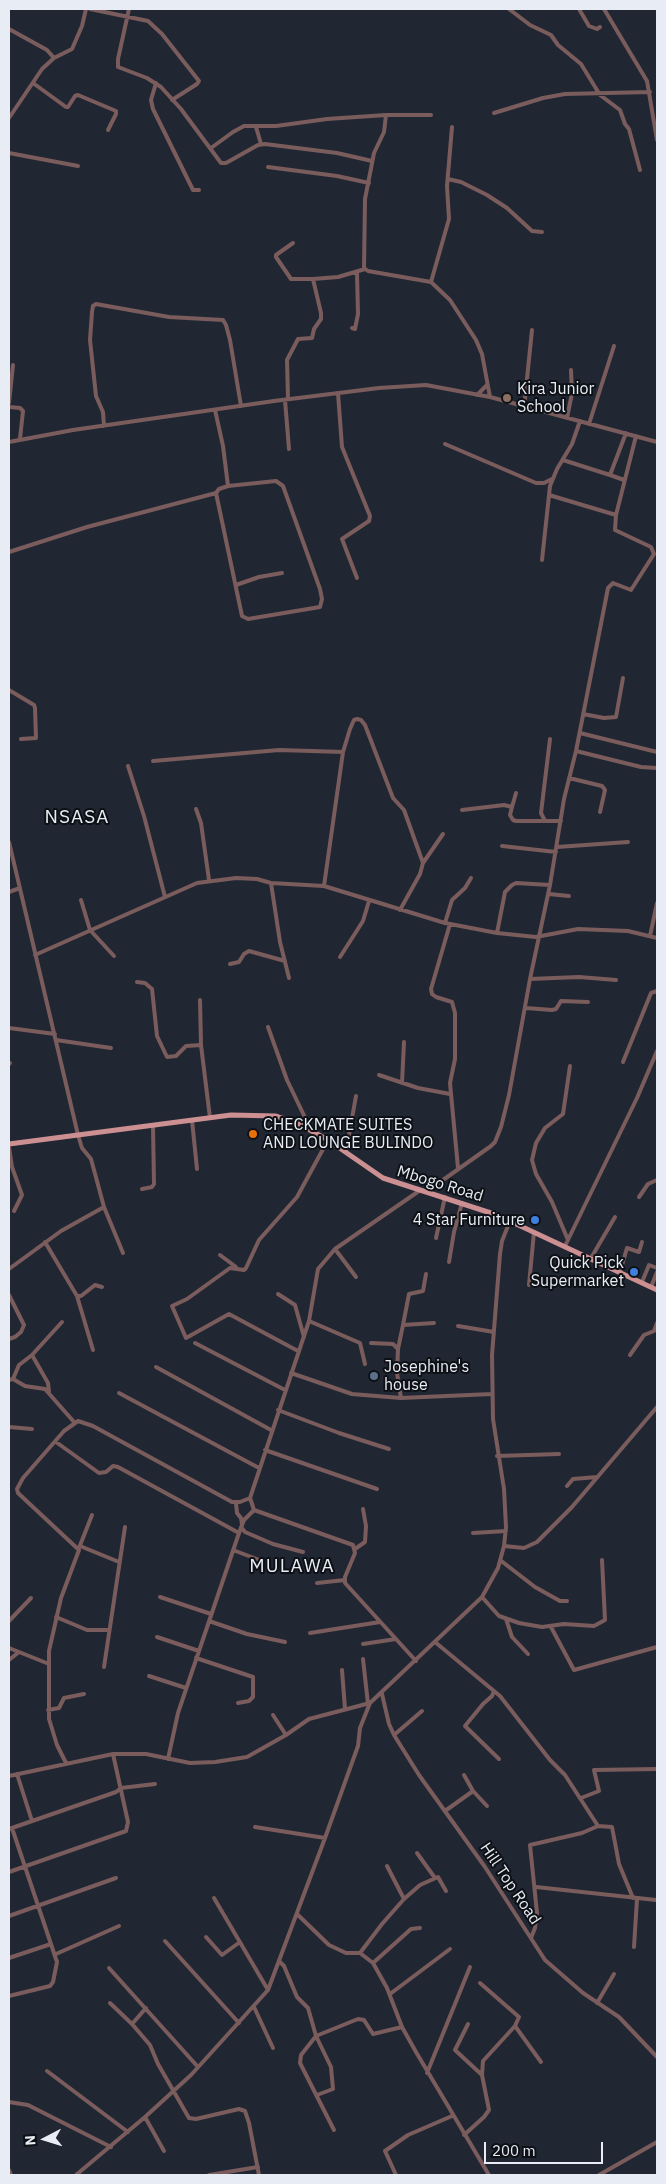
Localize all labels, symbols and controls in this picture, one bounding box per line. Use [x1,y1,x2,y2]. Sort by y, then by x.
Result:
place label: Kira Junior School [517,379,594,417]
marker: Kira Junior School [501,392,513,404]
district label: NSASA [44,807,110,829]
place label: CHECKMATE SUITES AND LOUNGE BULINDO [263,1115,433,1153]
marker: CHECKMATE SUITES AND LOUNGE BULINDO [247,1128,259,1140]
street label: Mbogo Road [395,1162,485,1206]
place label: 4 Star Furniture [413,1210,525,1230]
marker: 4 Star Furniture [529,1214,541,1226]
place label: Quick Pick Supermarket [531,1253,624,1291]
marker: Quick Pick Supermarket [628,1266,640,1278]
place label: Josephine's house [384,1357,469,1395]
marker: Josephine's house [368,1370,380,1382]
district label: MULAWA [249,1556,335,1578]
street label: Hill Top Road [476,1839,544,1929]
north arrow [20,2114,70,2164]
scale bar [486,2132,605,2164]
text: N [21,2134,39,2146]
text: 200 m [492,2141,536,2160]

